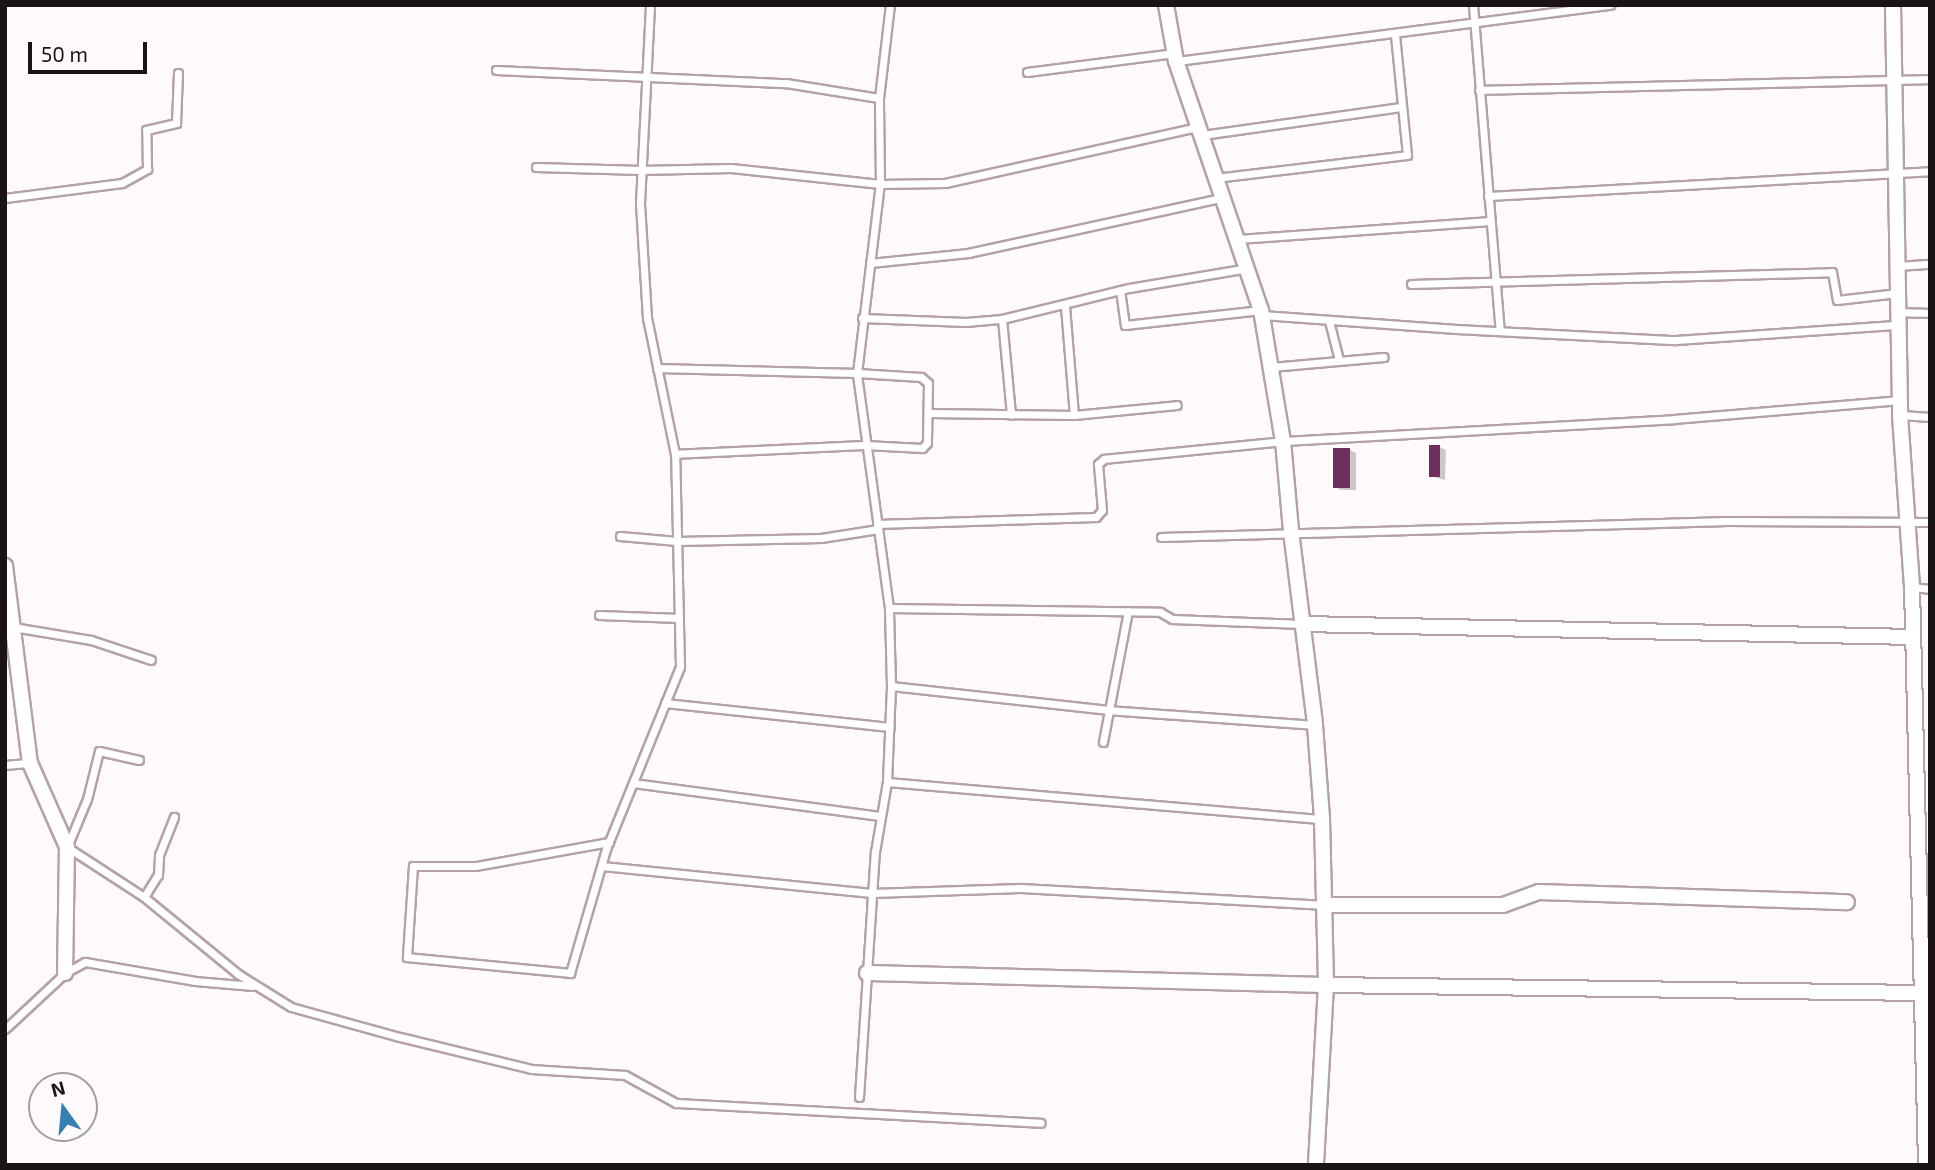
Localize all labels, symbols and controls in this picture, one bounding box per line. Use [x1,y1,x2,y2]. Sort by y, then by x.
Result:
scale bar [32,28,150,72]
text: 50 m [41,41,88,66]
north arrow [28,1072,98,1142]
text: N [48,1075,68,1101]

